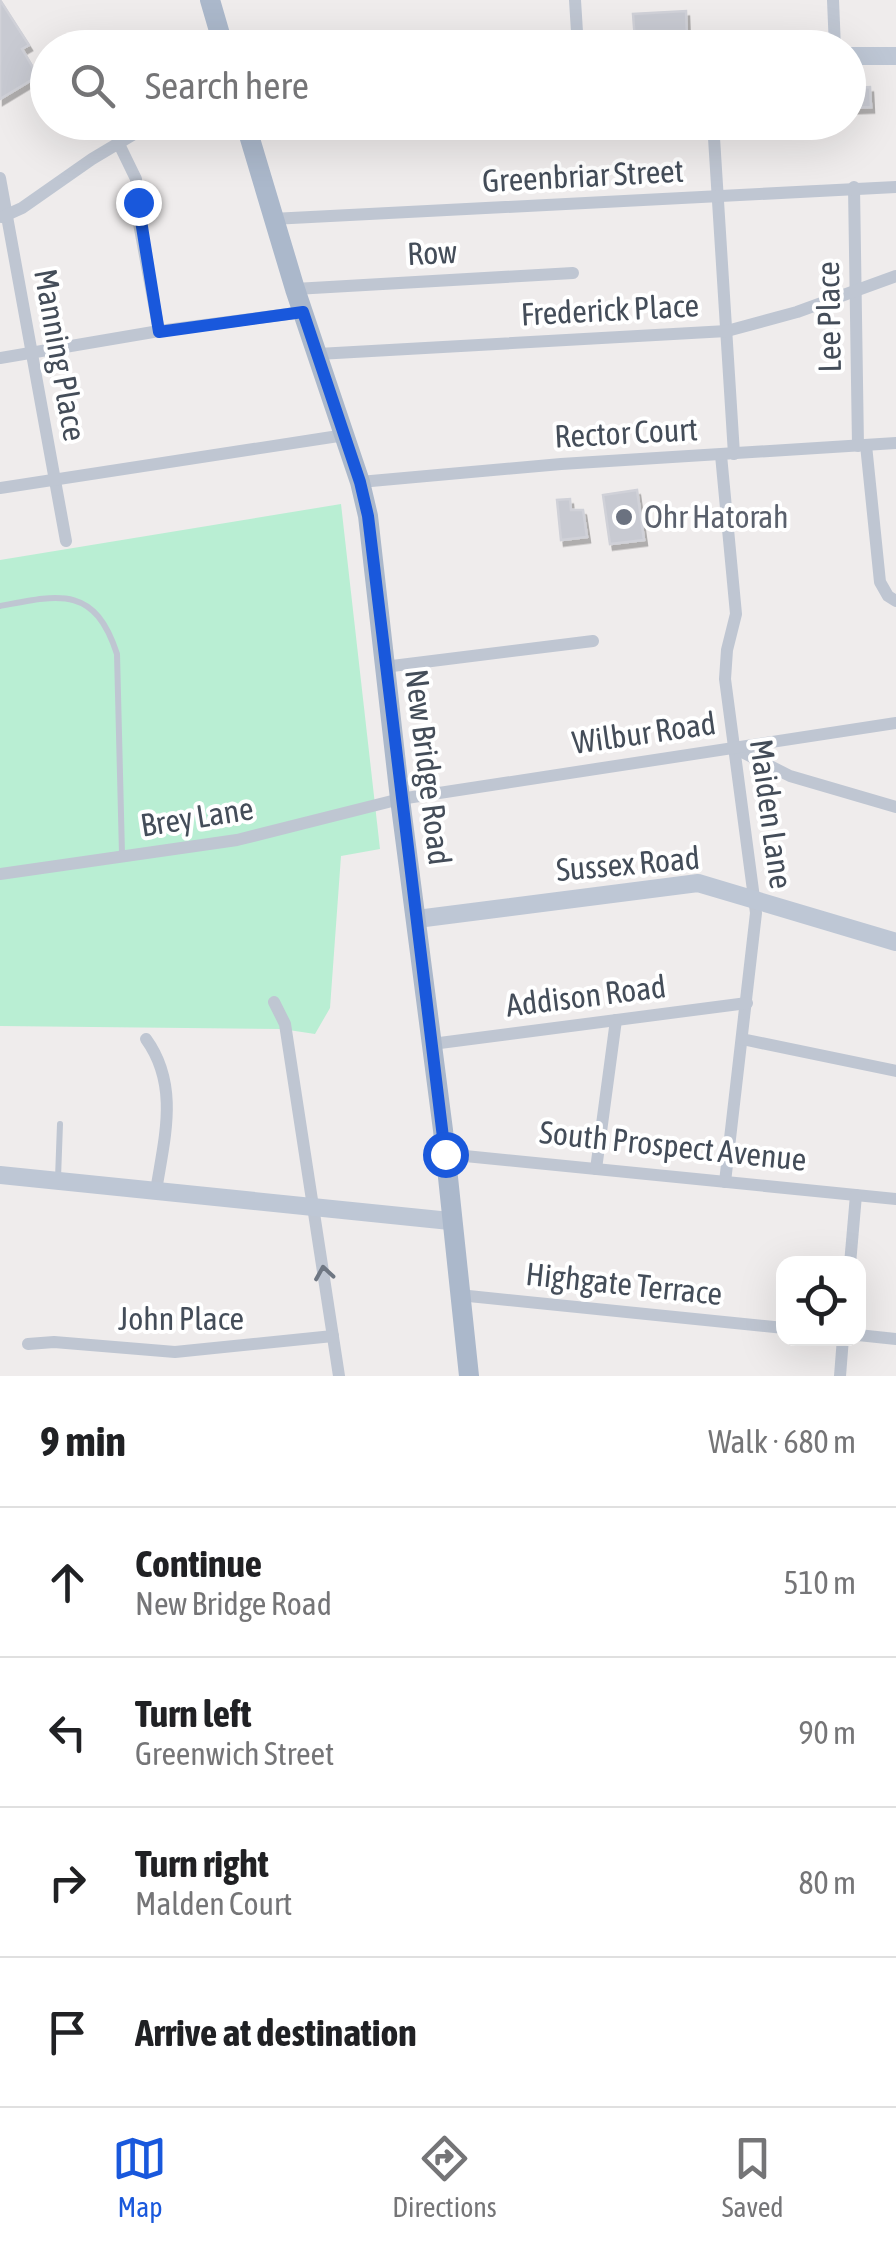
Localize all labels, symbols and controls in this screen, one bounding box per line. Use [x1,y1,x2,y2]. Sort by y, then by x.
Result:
search box [30,30,866,140]
icon: search [65,58,120,113]
text: Search here [145,64,309,107]
street label: Greenbriar Street [481,152,685,199]
route end [116,180,162,226]
street label: Row [406,233,458,272]
street label: Lee Place [809,261,848,373]
street label: Manning Place [27,266,94,444]
street label: Frederick Place [520,286,700,333]
street label: Rector Court [554,410,698,455]
place label: Ohr Hatorah [644,498,789,535]
marker: Ohr Hatorah [613,506,635,528]
street label: New Bridge Road [398,667,459,867]
street label: Wilbur Road [570,704,718,761]
street label: Maiden Lane [743,737,800,891]
street label: Brey Lane [138,789,256,844]
street label: Sussex Road [555,839,701,888]
street label: Addison Road [504,967,668,1024]
street label: South Prospect Avenue [538,1113,808,1178]
route start [423,1132,469,1178]
street label: Highgate Terrace [524,1255,724,1312]
map controls [776,1256,866,1346]
button: locate [776,1256,866,1346]
one-way arrow [315,1264,336,1281]
street label: John Place [118,1300,244,1337]
text: 9 min [40,1417,126,1465]
text: Walk · 680 m [708,1423,856,1460]
text: Continue [135,1542,262,1585]
icon: ahead [40,1555,95,1610]
text: 510 m [783,1564,856,1601]
text: New Bridge Road [135,1585,332,1622]
text: Turn left [135,1692,251,1735]
icon: left [40,1705,95,1760]
text: 90 m [798,1714,856,1751]
text: Greenwich Street [135,1735,334,1772]
text: Turn right [135,1842,269,1885]
icon: right [40,1855,95,1910]
text: 80 m [798,1864,856,1901]
text: Malden Court [135,1885,292,1922]
icon: arrive [40,2005,95,2060]
text: Arrive at destination [135,2011,417,2054]
tab: Map [112,2131,167,2223]
tab: Directions [392,2131,497,2223]
tab: Saved [722,2131,784,2223]

